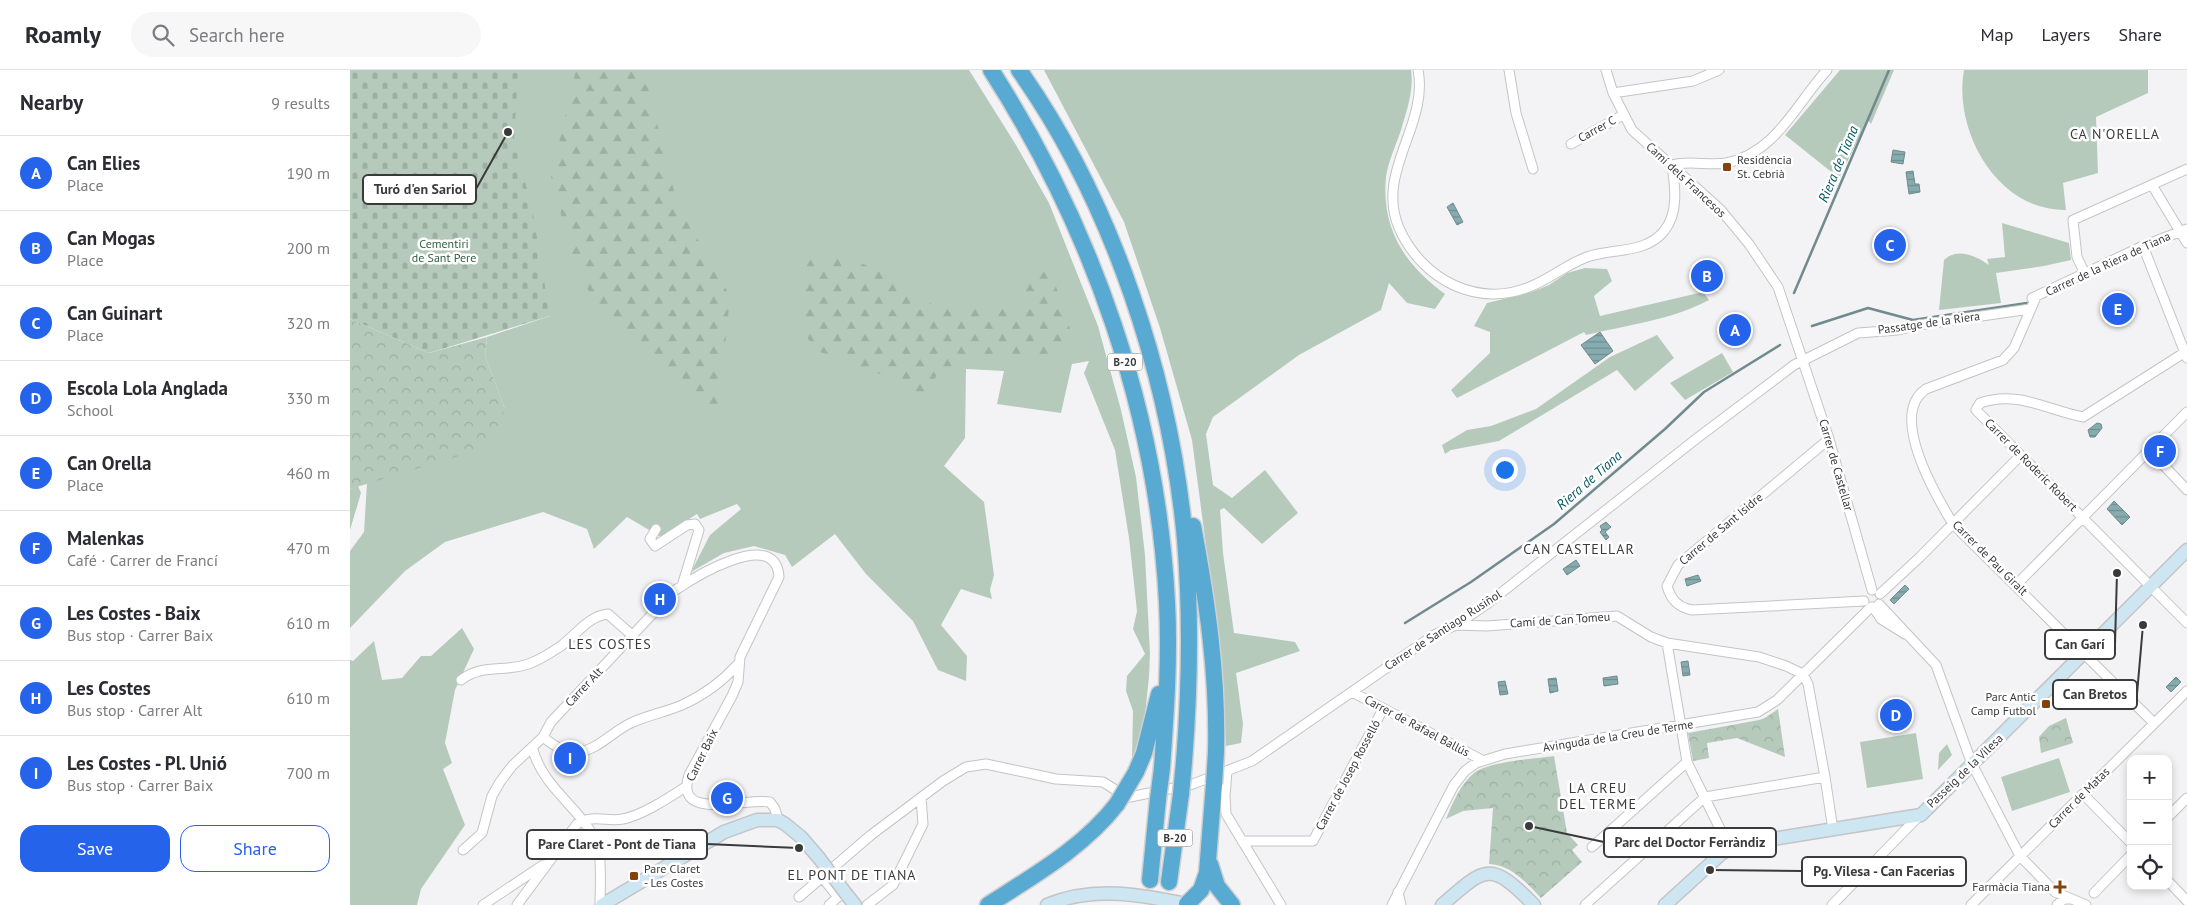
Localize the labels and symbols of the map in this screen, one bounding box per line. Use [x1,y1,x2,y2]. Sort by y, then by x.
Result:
street label: Carrer C [1575,112,1618,145]
water label: Riera de Tiana [1814,123,1862,205]
district label: CA N'ORELLA [2070,125,2160,143]
street label: Camí dels Francesos [1643,139,1729,220]
place label: Residència St. Cebrià [1737,152,1792,181]
marker: Residència St. Cebrià [1721,161,1733,173]
callout: Turó d'en Sariol [363,175,476,204]
text: Turó d'en Sariol [374,180,467,198]
pin: C [1874,226,1906,264]
street label: Carrer de la Riera de Tiana [2043,228,2173,299]
park label: Cementiri de Sant Pere [412,236,476,265]
pin: B [1691,257,1723,295]
pin: E [2102,290,2134,328]
street label: Passatge de la Riera [1877,308,1981,337]
pin: A [1719,311,1751,349]
road number: B-20 [1108,354,1142,370]
street label: Carrer de Roderic Robert [1982,415,2081,514]
street label: Carrer de Castellar [1816,417,1857,512]
pin: F [2144,432,2176,470]
water label: Riera de Tiana [1552,446,1626,513]
your location [1492,457,1518,483]
street label: Carrer de Sant Isidre [1676,489,1766,568]
street label: Carrer de Pau Giralt [1950,517,2031,598]
district label: CAN CASTELLAR [1523,540,1635,558]
pin: H [644,580,676,618]
street label: Carrer de Santiago Rusiñol [1381,586,1504,673]
street label: Camí de Can Tomeu [1509,609,1611,630]
callout: Can Garí [2045,630,2115,659]
district label: LES COSTES [568,635,652,653]
text: Can Garí [2055,635,2105,653]
street label: Carrer Alt [562,664,606,709]
callout: Can Bretos [2053,680,2137,709]
text: Can Bretos [2063,685,2127,703]
place label: Parc Antic Camp Futbol [1971,689,2037,718]
street label: Carrer de Rafael Ballús [1362,691,1472,760]
pin: D [1880,696,1912,734]
marker: Parc Antic Camp Futbol [2040,698,2052,710]
street label: Avinguda de la Creu de Terme [1542,716,1694,755]
street label: Carrer de Josep Rosselló [1312,717,1383,833]
street label: Carrer Baix [682,726,721,783]
street label: Passeig de la Vilesa [1923,730,2006,811]
pin: I [554,739,586,777]
street label: Carrer de Matas [2045,764,2112,831]
pin: G [711,779,743,817]
district label: LA CREU DEL TERME [1559,779,1637,813]
callout: Parc del Doctor Ferràndiz [1604,828,1776,857]
callout: Pare Claret - Pont de Tiana [527,830,707,859]
road number: B-20 [1158,830,1192,846]
text: Parc del Doctor Ferràndiz [1615,833,1765,851]
text: Pare Claret - Pont de Tiana [538,835,696,853]
callout: Pg. Vilesa - Can Facerias [1802,857,1966,886]
place label: Pare Claret - Les Costes [644,861,703,890]
text: Pg. Vilesa - Can Facerias [1813,862,1955,880]
district label: EL PONT DE TIANA [787,866,917,884]
marker: Pare Claret - Les Costes [628,870,640,882]
place label: Farmàcia Tiana [1972,879,2050,894]
marker: Farmàcia Tiana [2054,881,2066,893]

